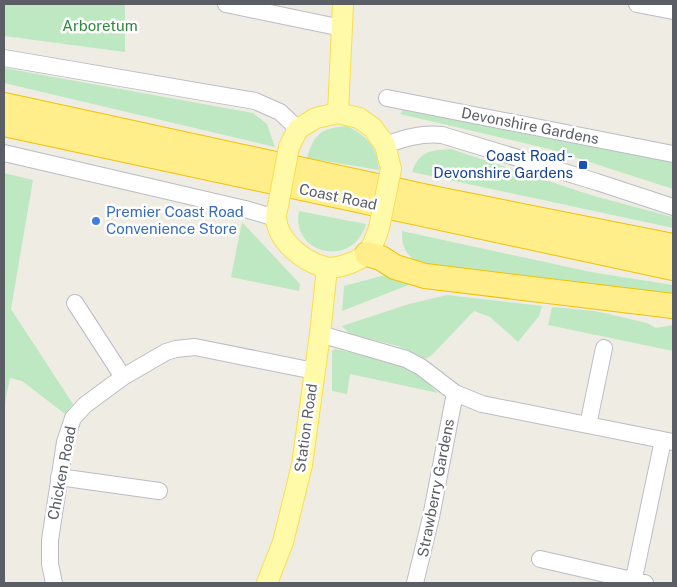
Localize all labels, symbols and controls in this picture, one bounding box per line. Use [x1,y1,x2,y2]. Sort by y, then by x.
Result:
park label: Arboretum [62,17,138,34]
street label: Devonshire Gardens [460,104,600,147]
place label: Coast Road - Devonshire Gardens [433,147,573,181]
marker: Coast Road - Devonshire Gardens [577,159,589,171]
street label: Coast Road [298,180,379,213]
place label: Premier Coast Road Convenience Store [106,203,244,237]
marker: Premier Coast Road Convenience Store [90,215,102,227]
street label: Station Road [291,382,320,473]
street label: Strawberry Gardens [414,417,457,559]
street label: Chicken Road [44,425,79,521]

